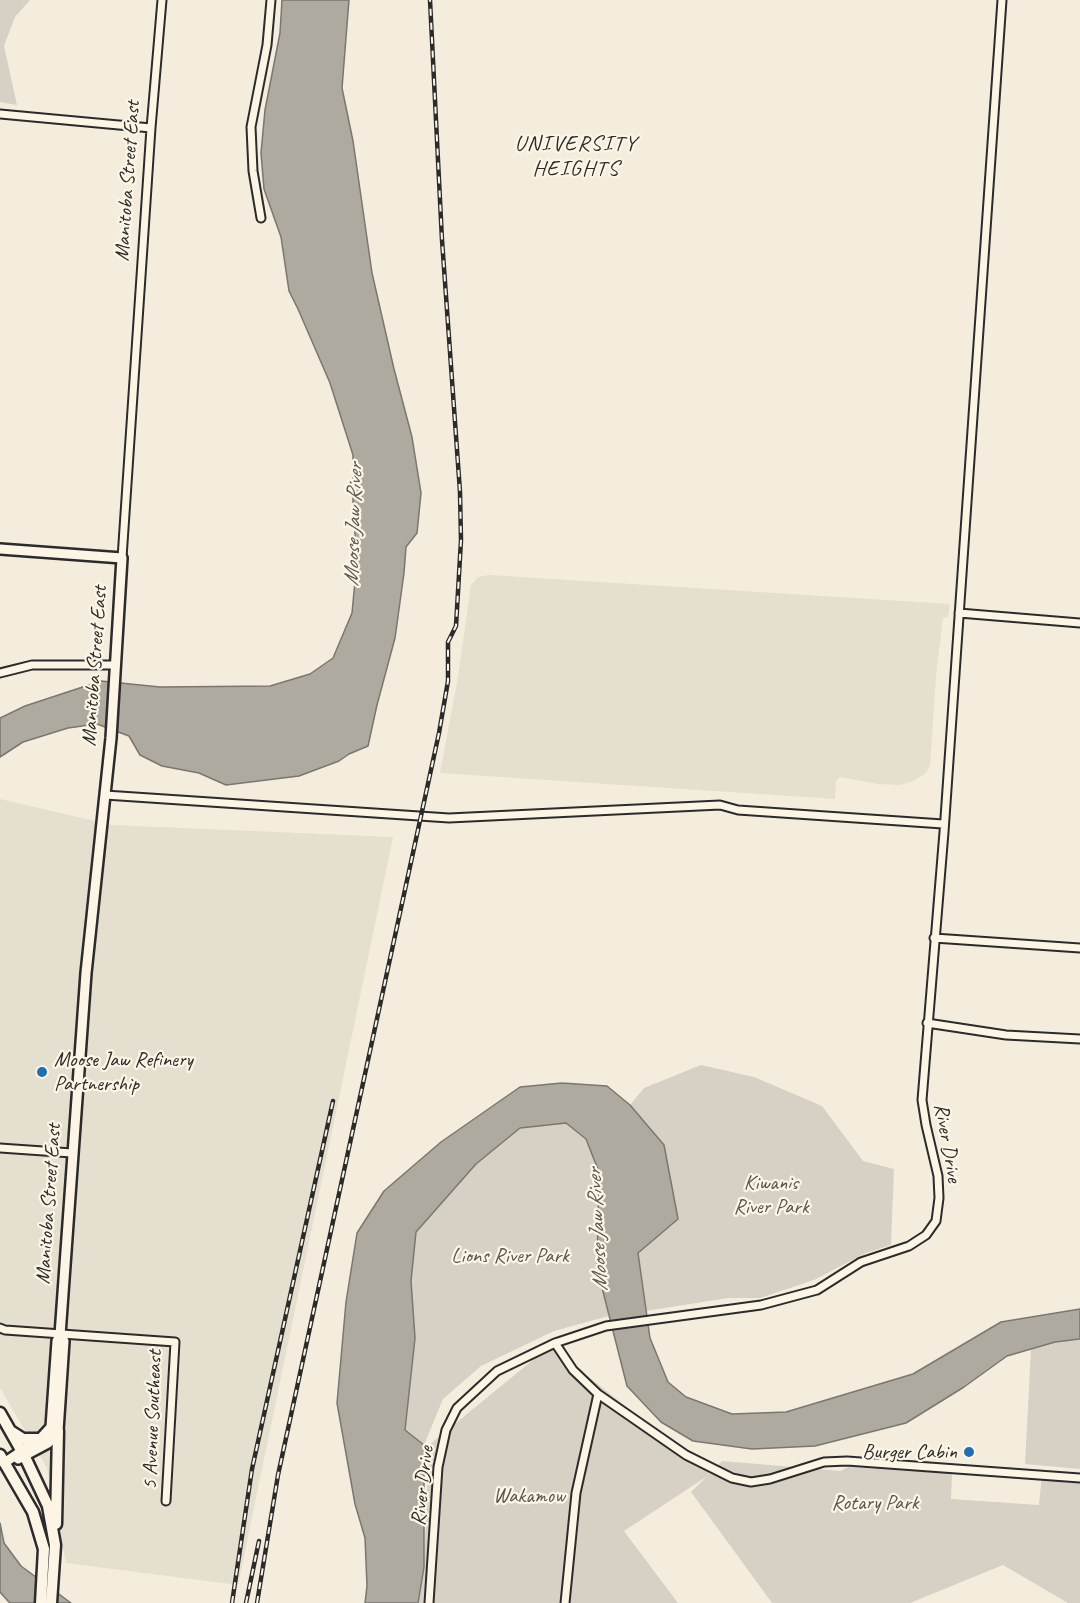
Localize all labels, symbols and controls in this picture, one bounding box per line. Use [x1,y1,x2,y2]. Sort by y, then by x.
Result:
street label: Manitoba Street East [110,100,146,262]
district label: UNIVERSITY HEIGHTS [515,131,637,182]
water label: Moose Jaw River [339,463,369,587]
street label: Manitoba Street East [77,585,113,747]
place label: Moose Jaw Refinery Partnership [54,1047,193,1097]
marker: Moose Jaw Refinery Partnership [35,1065,49,1079]
street label: River Drive [928,1102,966,1184]
street label: Manitoba Street East [31,1123,67,1285]
water label: Moose Jaw River [582,1168,614,1292]
park label: Kiwanis River Park [733,1170,809,1220]
park label: Lions River Park [451,1243,569,1269]
street label: 5 Avenue Southeast [138,1350,168,1490]
place label: Burger Cabin [862,1439,957,1465]
street label: River Drive [406,1445,440,1527]
marker: Burger Cabin [962,1445,976,1459]
park label: Wakamow [493,1483,565,1509]
park label: Rotary Park [832,1490,918,1516]

